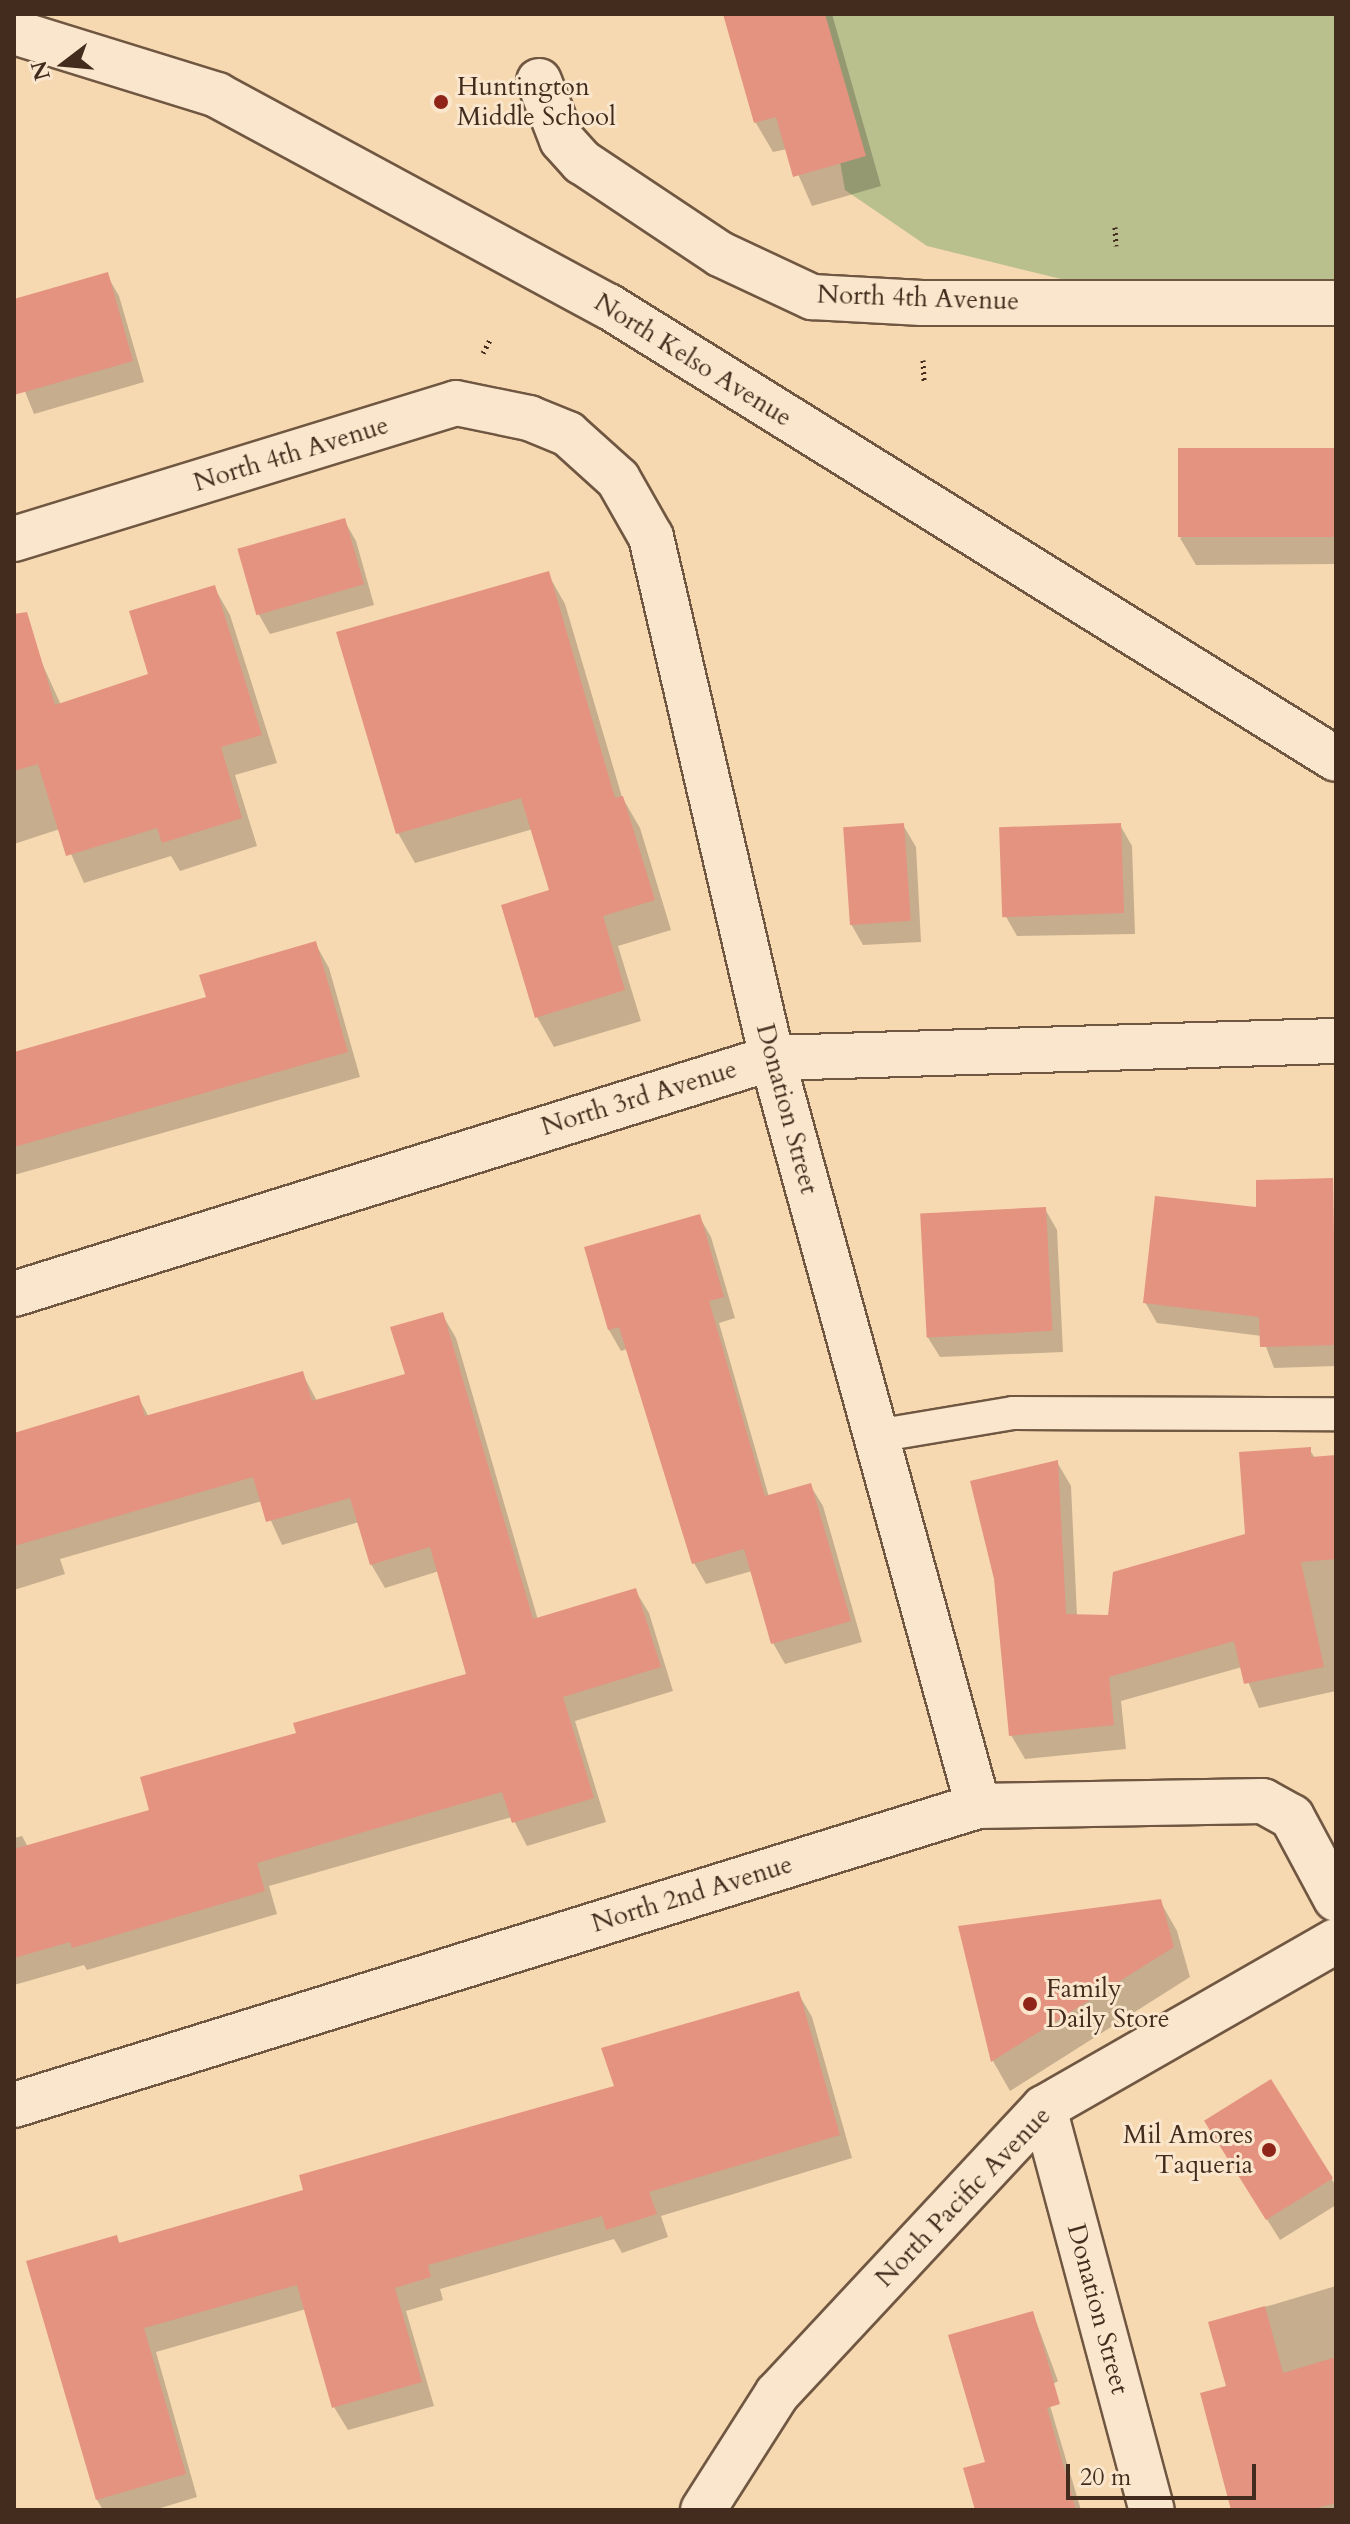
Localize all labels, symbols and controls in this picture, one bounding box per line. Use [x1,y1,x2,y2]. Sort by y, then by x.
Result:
north arrow [24,24,104,104]
text: N [24,57,58,84]
place label: Huntington Middle School [457,71,616,132]
marker: Huntington Middle School [432,93,450,111]
street label: North 4th Avenue [816,279,1020,317]
street label: North Kelso Avenue [588,287,798,433]
street label: North 4th Avenue [190,410,392,498]
street label: Donation Street [749,1020,825,1198]
street label: North 3rd Avenue [537,1053,741,1143]
street label: North 2nd Avenue [588,1849,796,1939]
place label: Family Daily Store [1046,1973,1170,2034]
marker: Family Daily Store [1021,1995,1039,2013]
street label: North Pacific Avenue [869,2100,1057,2294]
place label: Mil Amores Taqueria [1123,2119,1253,2180]
marker: Mil Amores Taqueria [1260,2141,1278,2159]
street label: Donation Street [1060,2220,1136,2398]
scale bar [1070,2448,1260,2498]
text: 20 m [1080,2461,1131,2494]

